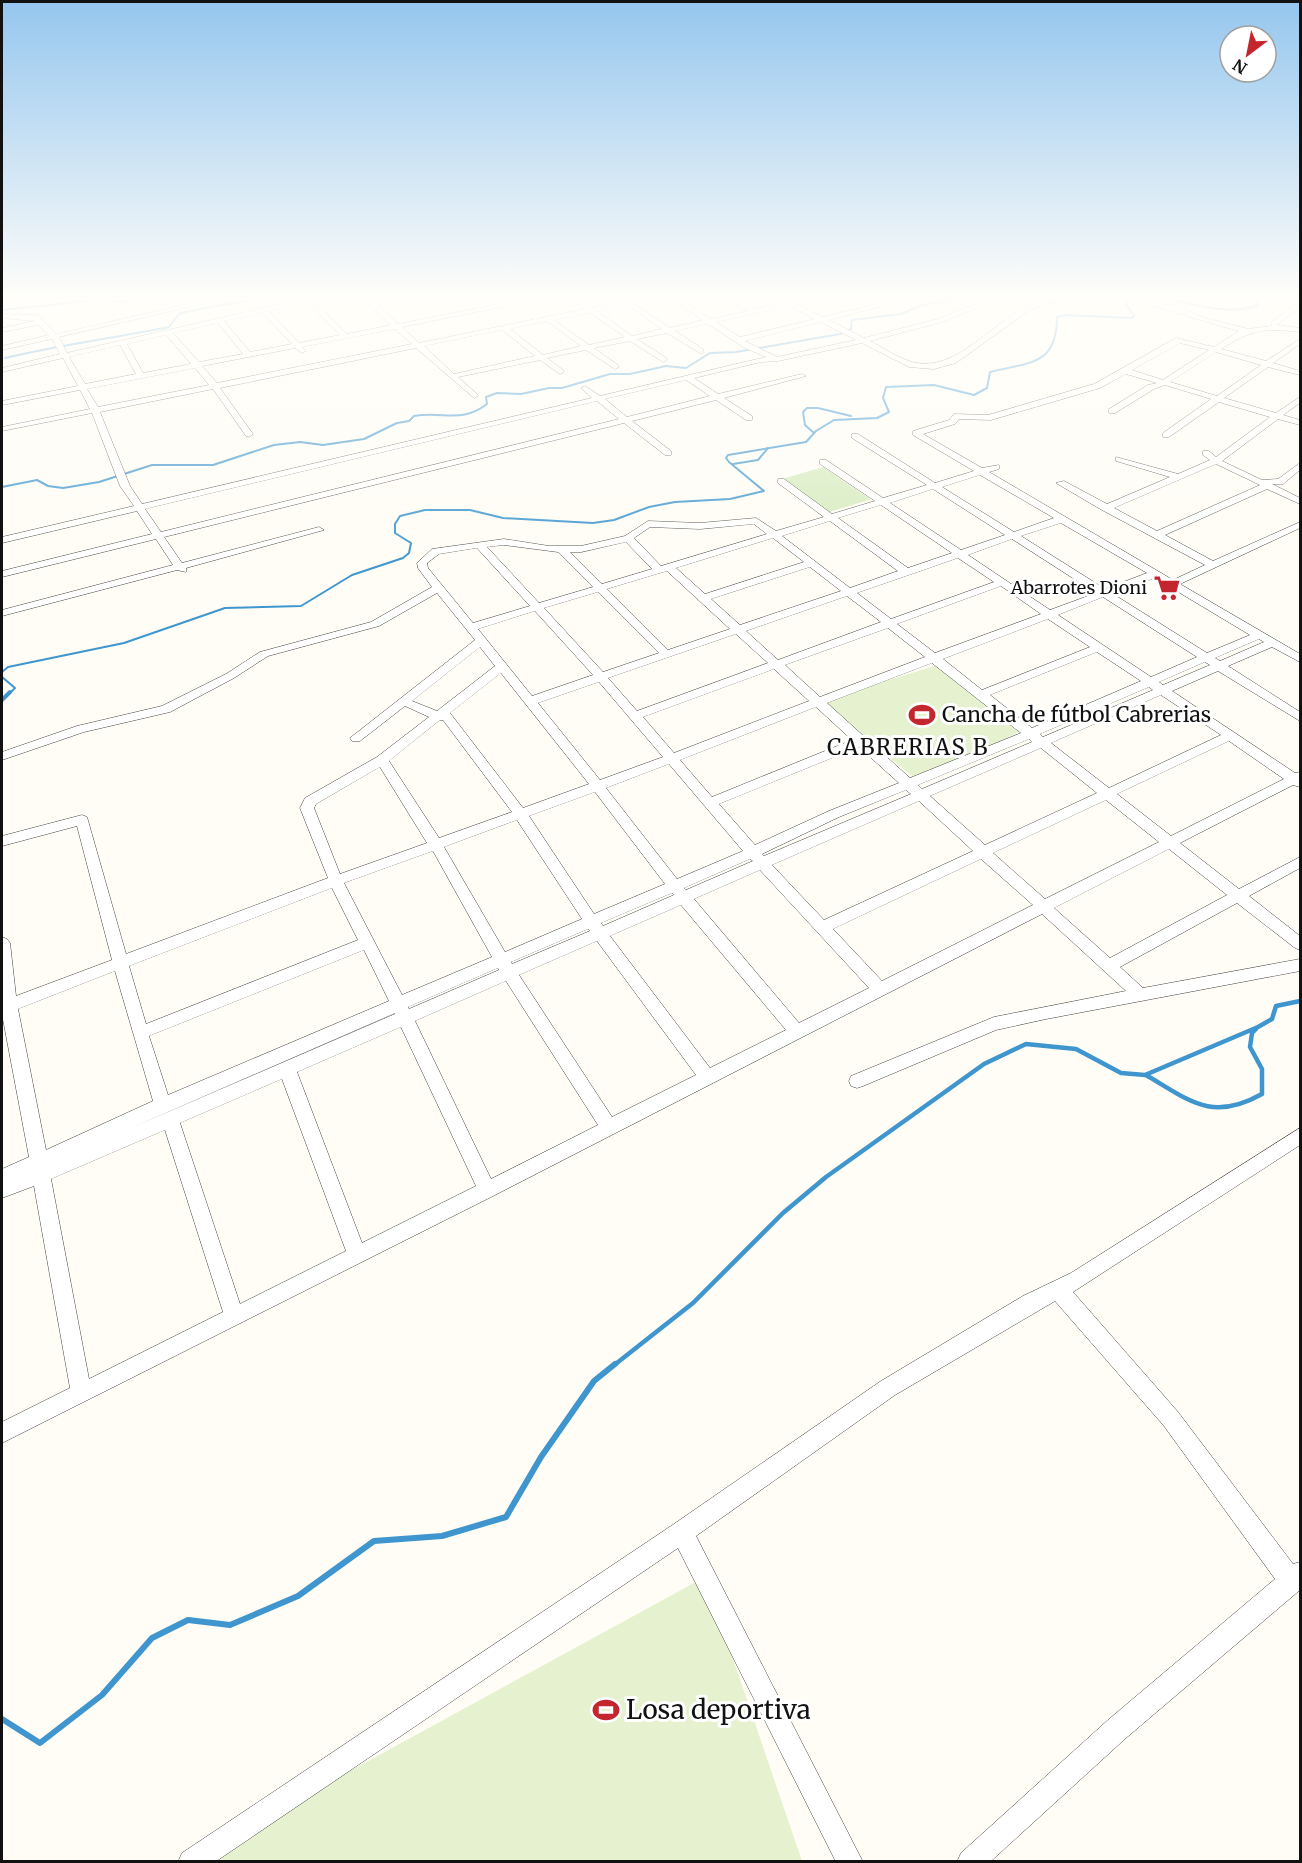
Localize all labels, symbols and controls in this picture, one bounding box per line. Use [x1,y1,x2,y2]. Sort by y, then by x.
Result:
north arrow [1218,24,1278,84]
text: N [1229,55,1251,79]
supermarket icon: Abarrotes Dioni [1152,573,1182,603]
place label: Abarrotes Dioni [1010,576,1147,599]
sports icon: Cancha de fútbol Cabrerias [907,700,937,730]
place label: Cancha de fútbol Cabrerias [942,701,1211,728]
district label: CABRERIAS B [827,733,989,761]
place label: Losa deportiva [626,1693,811,1726]
sports icon: Losa deportiva [591,1695,621,1725]

